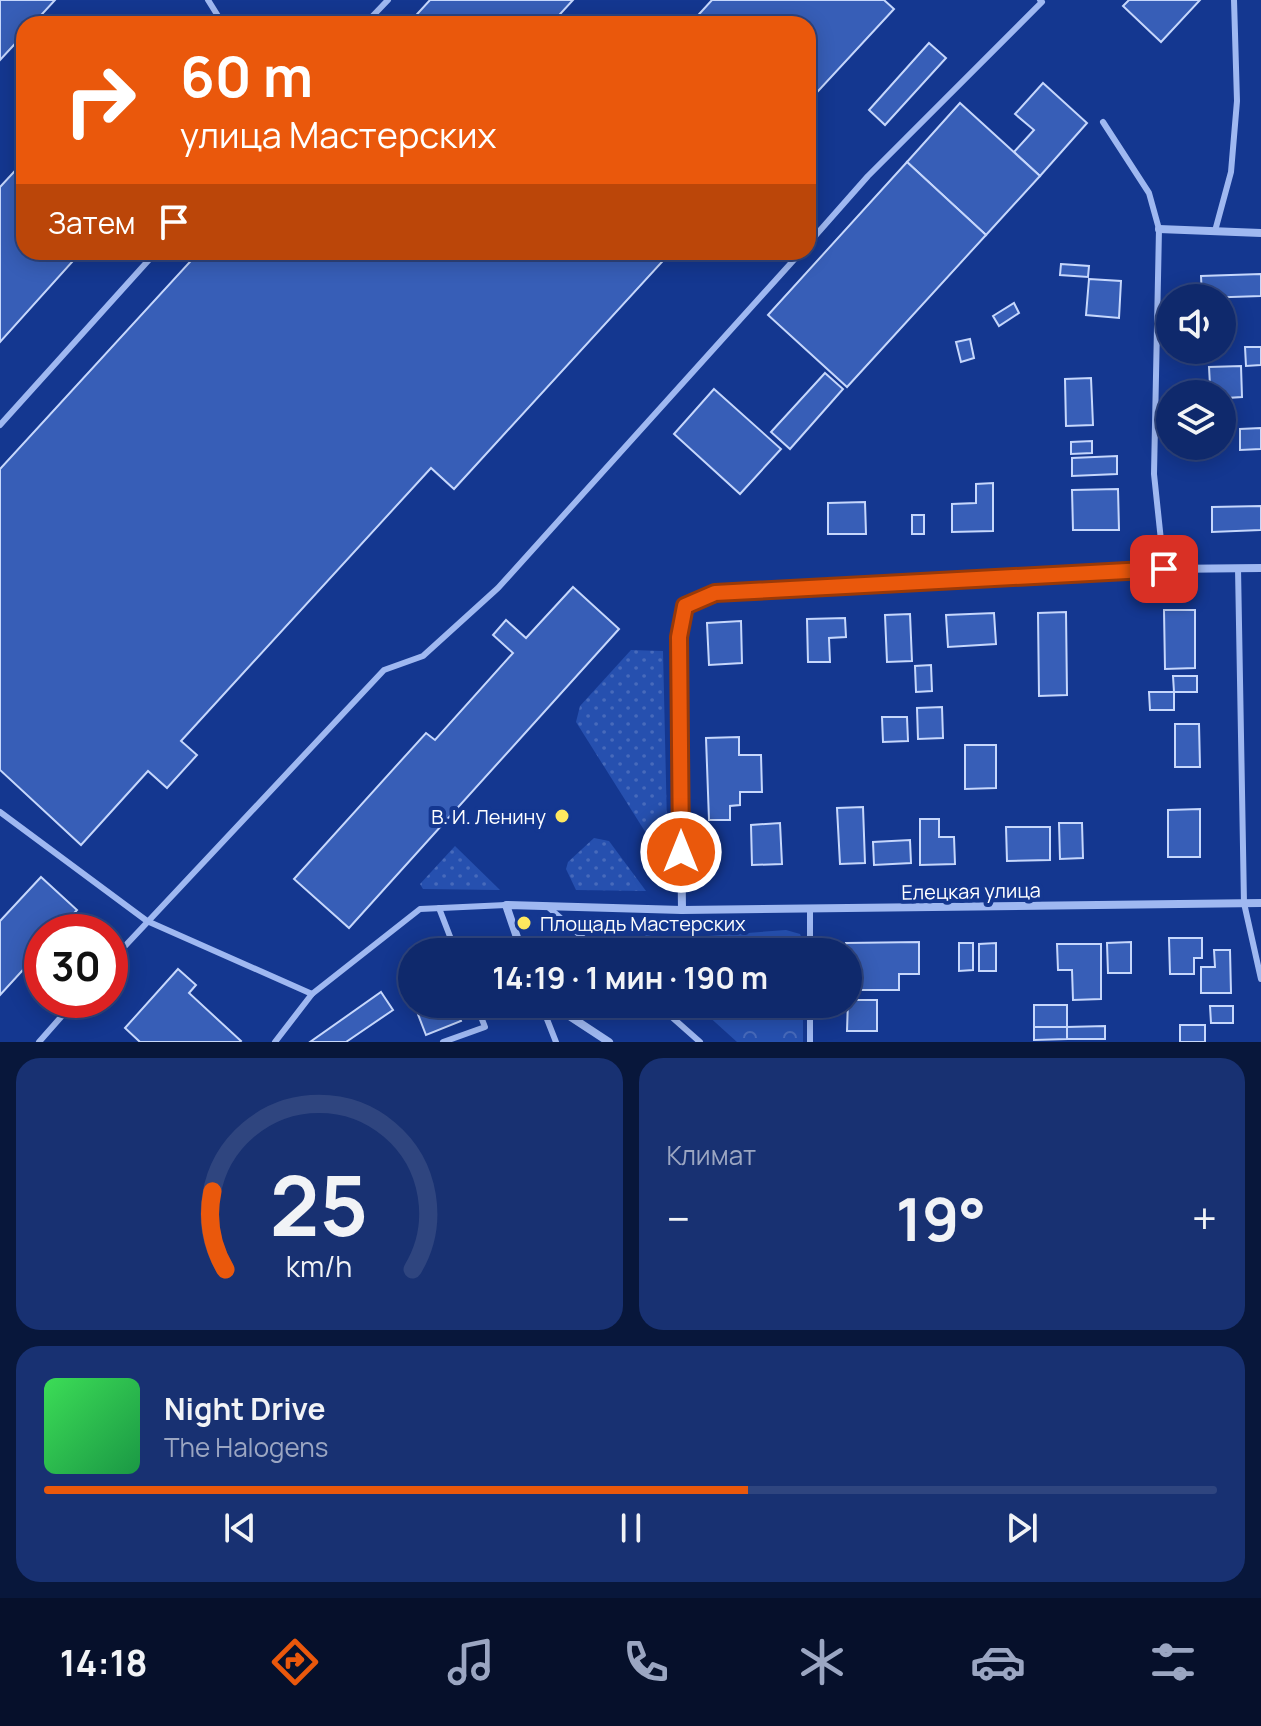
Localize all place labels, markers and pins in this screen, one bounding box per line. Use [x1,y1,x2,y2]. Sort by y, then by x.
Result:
pin [1130,535,1198,603]
place label: В. И. Ленину [431,803,546,830]
marker: В. И. Ленину [553,807,571,825]
place label: Площадь Мастерских [540,910,746,937]
marker: Площадь Мастерских [515,914,533,932]

